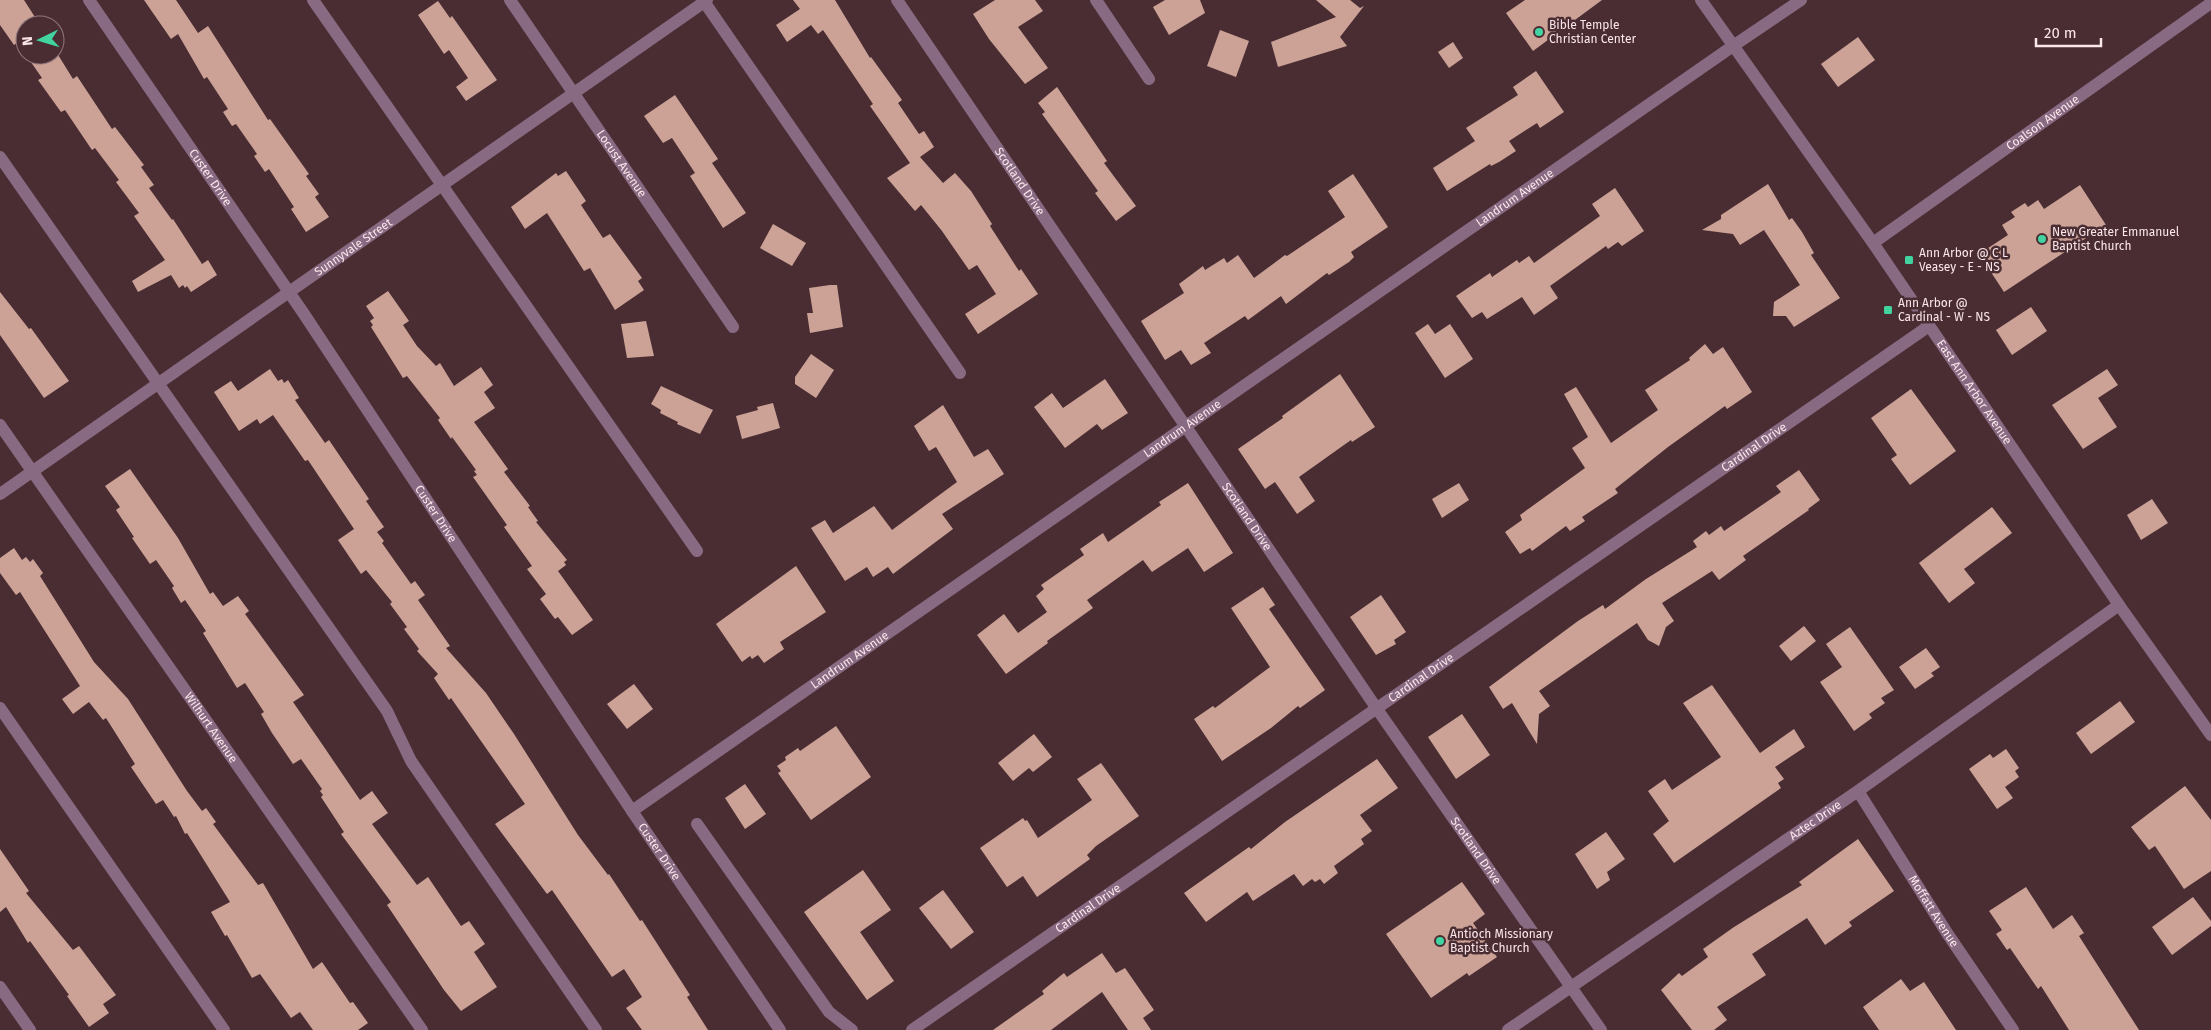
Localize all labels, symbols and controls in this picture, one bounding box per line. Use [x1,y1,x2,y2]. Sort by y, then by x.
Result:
north arrow [15,15,65,65]
scale bar [2036,15,2101,47]
place label: Bible Temple Christian Center [1549,18,1636,46]
text: 20 m [2044,24,2077,42]
marker: Bible Temple Christian Center [1533,26,1545,38]
text: N [19,36,36,46]
street label: Coalson Avenue [2003,92,2082,153]
street label: Locust Avenue [594,127,649,200]
street label: Scotland Drive [992,145,1048,218]
street label: Custer Drive [186,146,235,209]
street label: Landrum Avenue [1473,166,1556,229]
street label: Sunnyvale Street [312,215,395,279]
place label: New Greater Emmanuel Baptist Church [2052,225,2180,253]
marker: New Greater Emmanuel Baptist Church [2036,233,2048,245]
place label: Ann Arbor @ C L Veasey - E - NS [1919,246,2008,274]
marker: Ann Arbor @ C L Veasey - E - NS [1903,254,1915,266]
place label: Ann Arbor @ Cardinal - W - NS [1898,296,1990,324]
marker: Ann Arbor @ Cardinal - W - NS [1882,304,1894,316]
street label: East Ann Arbor Avenue [1934,337,2015,447]
street label: Landrum Avenue [1141,397,1224,461]
street label: Cardinal Drive [1719,420,1789,475]
street label: Scotland Drive [1219,480,1275,553]
street label: Custer Drive [412,483,460,545]
street label: Landrum Avenue [808,628,891,692]
street label: Cardinal Drive [1386,650,1456,705]
street label: Wilhurt Avenue [182,690,241,766]
street label: Aztec Drive [1787,798,1844,843]
street label: Scotland Drive [1448,814,1504,887]
street label: Custer Drive [635,820,684,883]
street label: Moffatt Avenue [1906,873,1962,950]
street label: Cardinal Drive [1053,881,1123,936]
place label: Antioch Missionary Baptist Church [1450,927,1553,955]
marker: Antioch Missionary Baptist Church [1434,935,1446,947]

